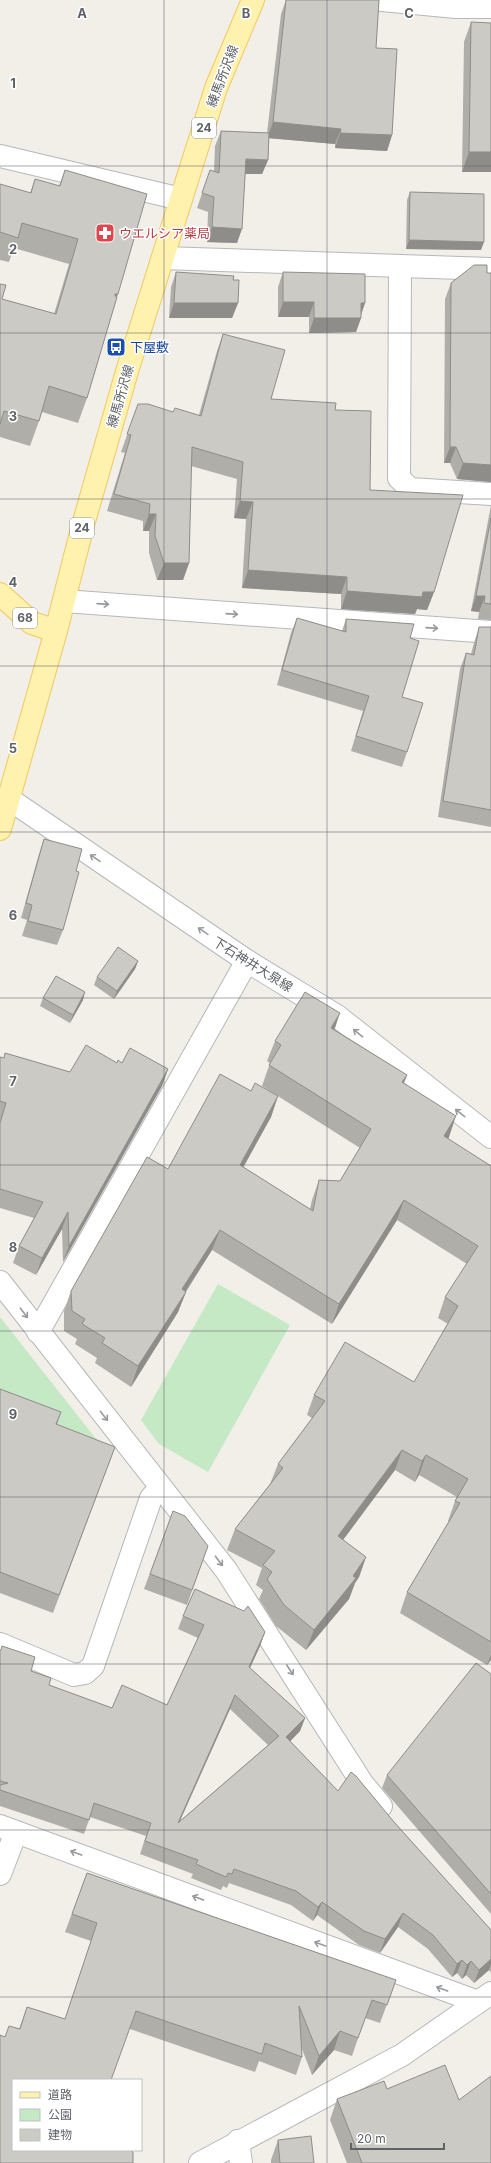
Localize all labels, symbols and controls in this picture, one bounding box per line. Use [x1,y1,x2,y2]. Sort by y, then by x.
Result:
text: A [77,5,87,21]
text: B [242,5,251,21]
text: C [404,5,414,21]
street label: 練馬所沢線 [203,43,241,109]
text: 1 [10,75,16,91]
road number: 24 [192,118,216,138]
pharmacy icon: ウエルシア薬局 [94,222,116,244]
place label: ウエルシア薬局 [119,225,210,241]
text: 2 [9,241,17,257]
bus stop icon: 下屋敷 [105,336,127,358]
place label: 下屋敷 [130,339,169,355]
street label: 練馬所沢線 [103,363,137,429]
text: 3 [9,408,17,424]
road number: 24 [70,518,94,538]
text: 4 [9,574,18,590]
one-way arrow [96,600,109,607]
road number: 68 [13,608,37,628]
one-way arrow [225,610,238,617]
one-way arrow [425,625,438,632]
text: 5 [9,740,17,756]
one-way arrow [90,854,101,862]
text: 6 [9,907,17,923]
one-way arrow [197,927,208,935]
street label: 下石神井大泉線 [210,933,296,995]
one-way arrow [353,1028,364,1037]
text: 7 [9,1073,17,1089]
one-way arrow [455,1109,466,1117]
text: 8 [9,1239,17,1255]
one-way arrow [19,1308,28,1319]
text: 9 [9,1406,17,1422]
one-way arrow [99,1410,108,1421]
one-way arrow [215,1556,224,1567]
one-way arrow [286,1664,294,1675]
one-way arrow [70,1849,82,1857]
one-way arrow [192,1894,204,1902]
one-way arrow [314,1939,326,1947]
one-way arrow [436,1984,448,1992]
legend [12,2079,142,2151]
text: 道路 [48,2087,72,2102]
text: 公園 [48,2107,72,2122]
scale bar [351,2125,444,2151]
text: 建物 [48,2127,72,2142]
text: 20 m [357,2131,386,2146]

